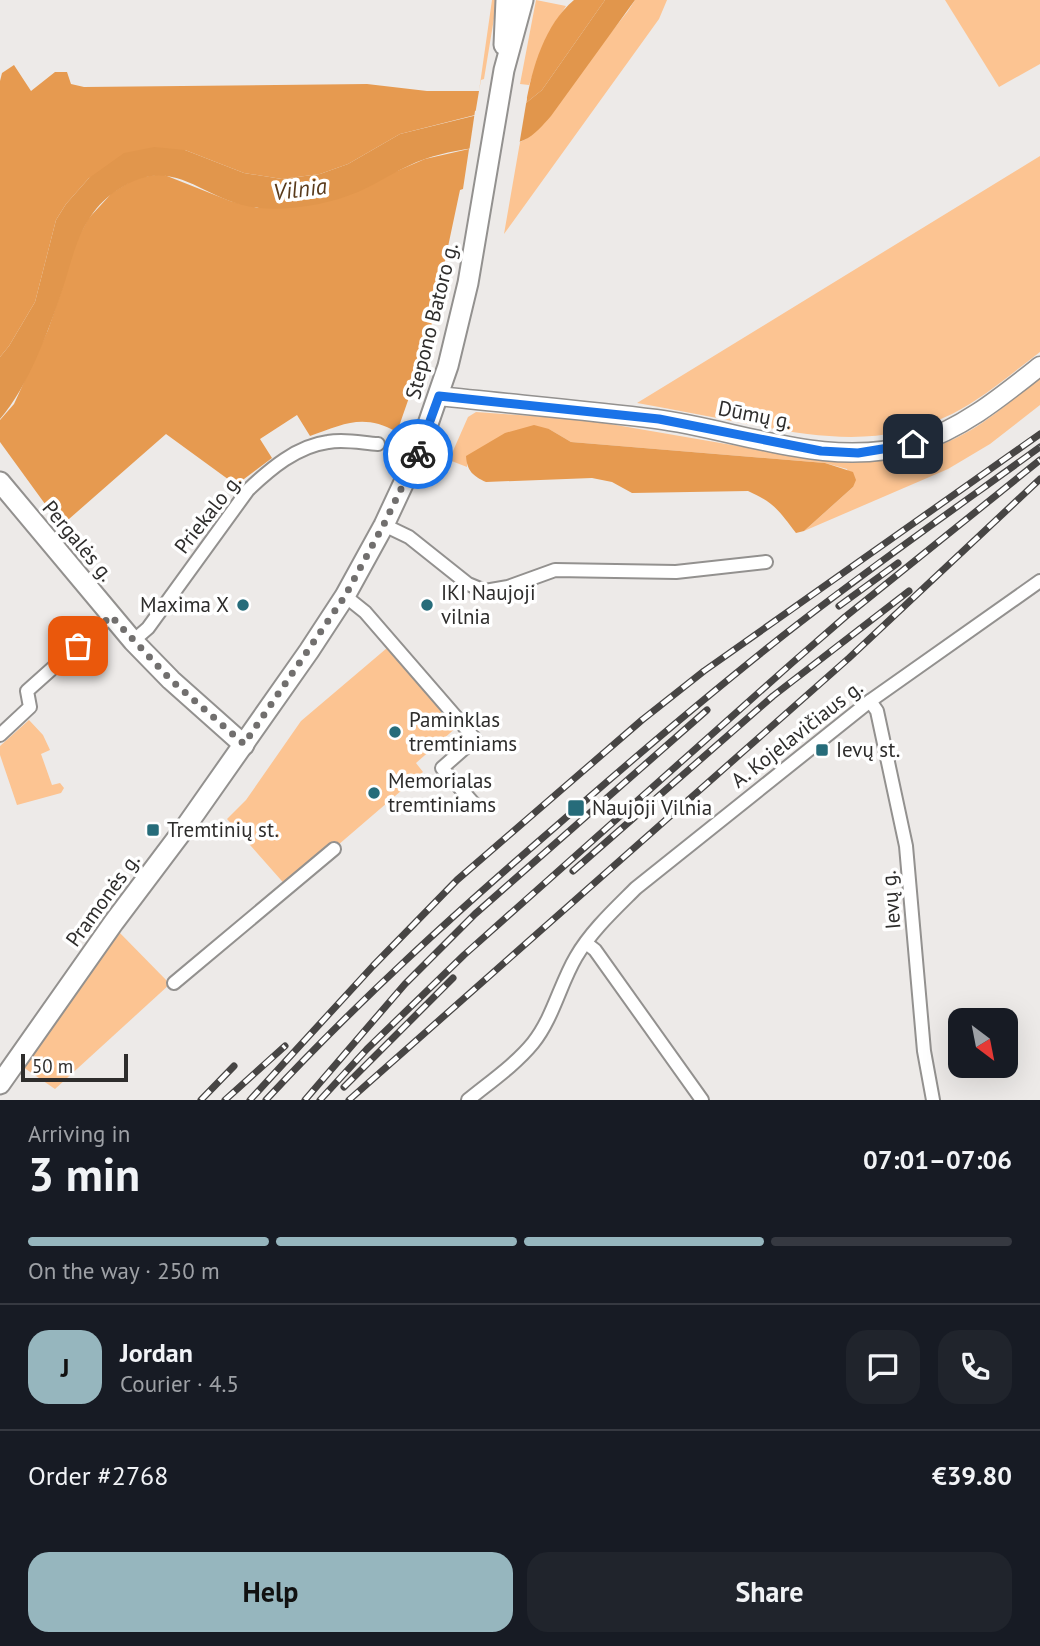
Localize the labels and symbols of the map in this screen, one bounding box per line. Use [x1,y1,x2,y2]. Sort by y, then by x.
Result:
water label: Vilnia [271,171,328,206]
street label: Stepono Batoro g. [399,240,464,402]
street label: Dūmų g. [716,394,794,435]
pin [883,414,943,474]
courier [383,419,453,489]
street label: Priekalo g. [168,468,247,559]
street label: Pergalės g. [37,495,120,587]
place label: IKI Naujoji vilnia [441,579,536,630]
place label: Maxima X [140,591,229,618]
marker: Maxima X [235,597,251,613]
marker: IKI Naujoji vilnia [419,597,435,613]
pin [48,616,108,676]
street label: A. Kojelavičiaus g. [725,674,868,793]
place label: Paminklas tremtiniams [409,706,517,757]
marker: Paminklas tremtiniams [387,724,403,740]
place label: Ievų st. [836,736,900,763]
marker: Ievų st. [814,742,830,758]
place label: Memorialas tremtiniams [388,767,496,818]
marker: Memorialas tremtiniams [366,785,382,801]
place label: Naujoji Vilnia [592,794,712,821]
marker: Naujoji Vilnia [566,798,586,818]
place label: Tremtinių st. [167,816,279,843]
marker: Tremtinių st. [145,822,161,838]
street label: Pramonės g. [60,848,146,952]
street label: Ievų g. [874,869,907,931]
north arrow [948,1008,1018,1078]
scale bar [21,1051,128,1083]

